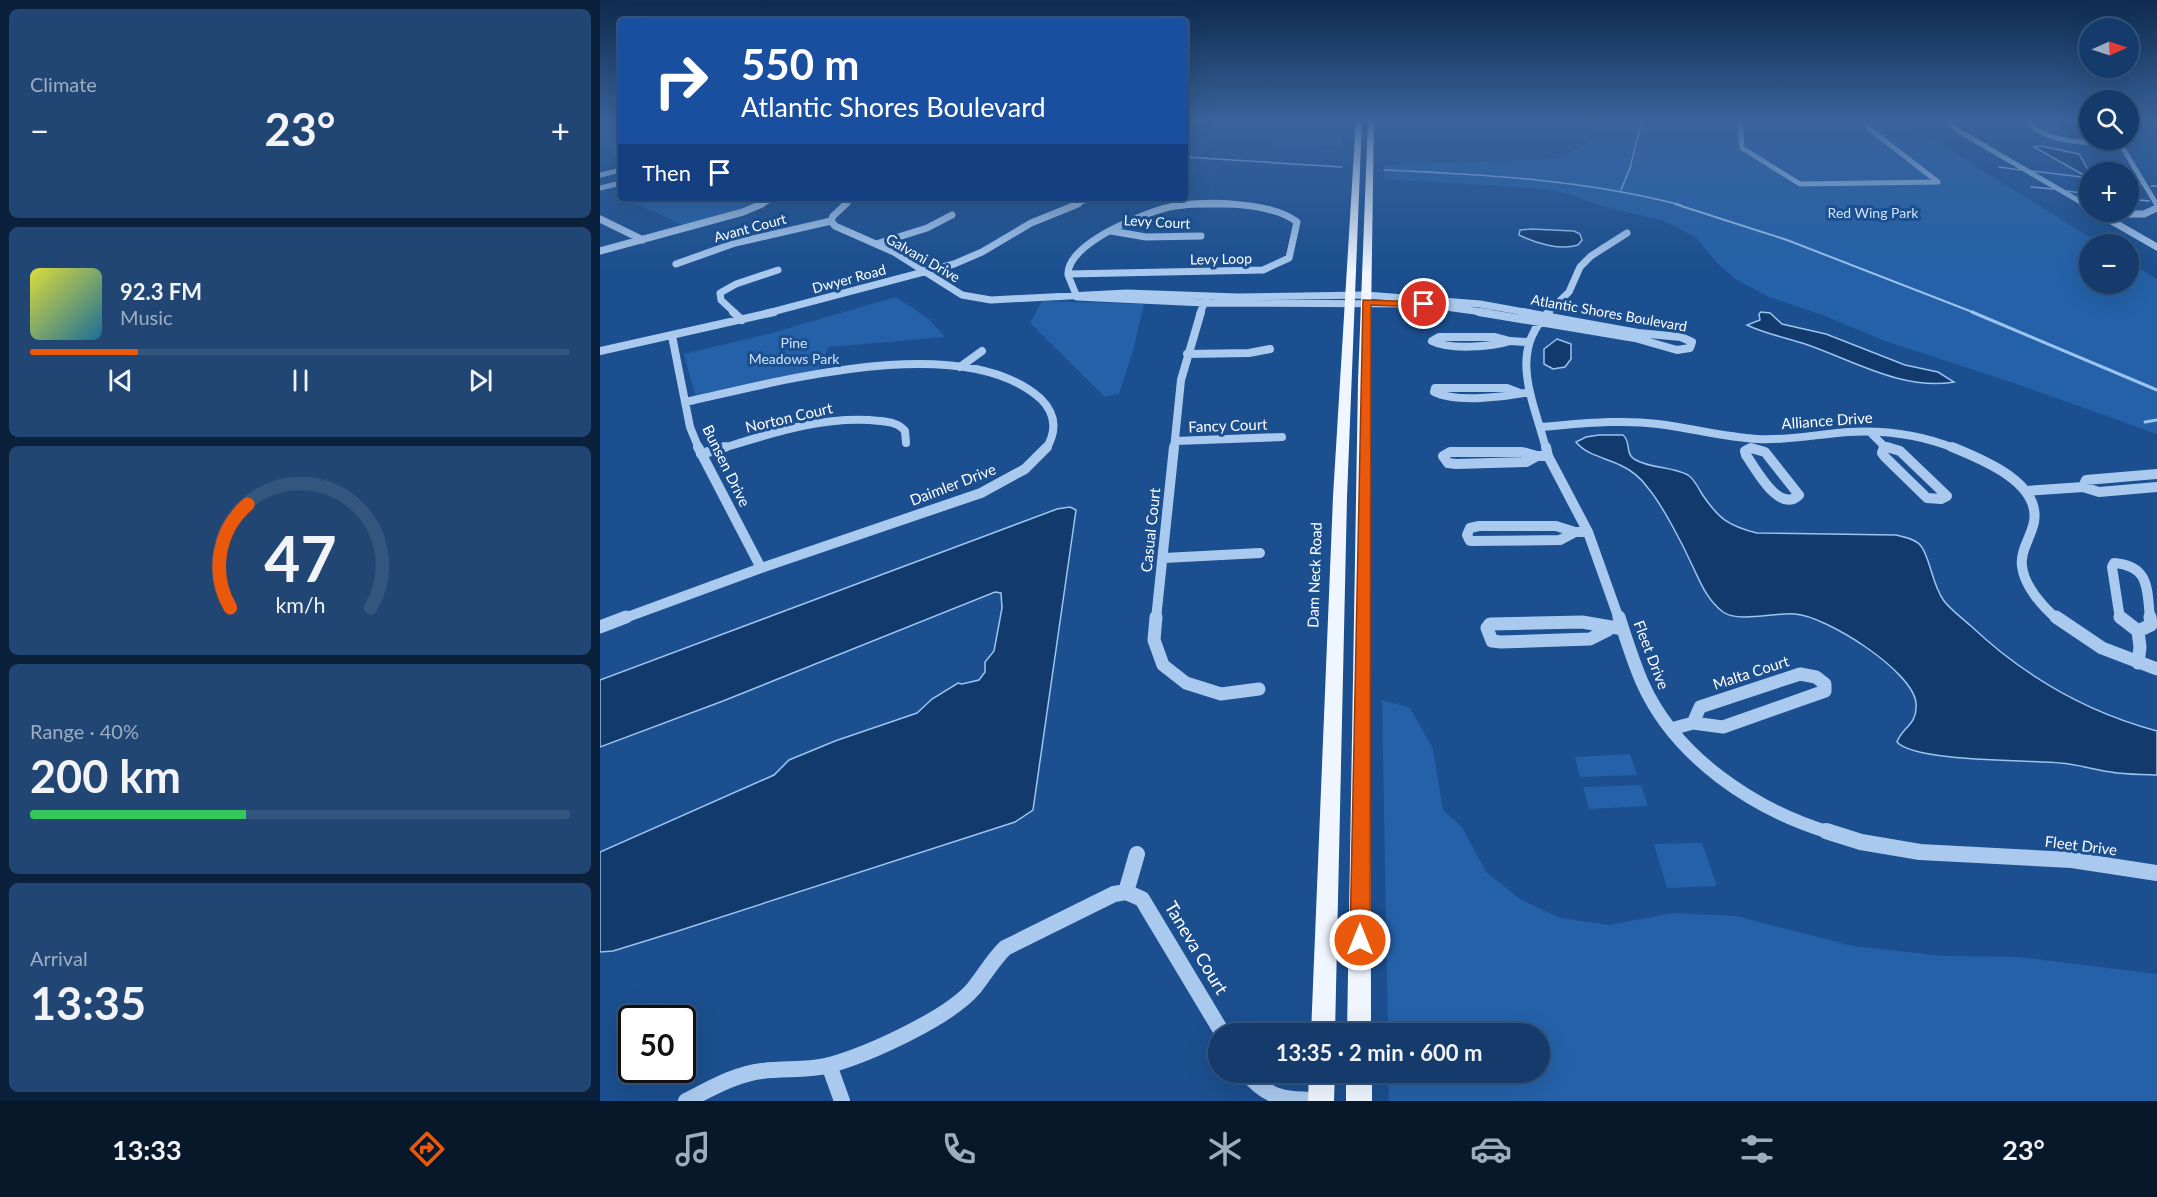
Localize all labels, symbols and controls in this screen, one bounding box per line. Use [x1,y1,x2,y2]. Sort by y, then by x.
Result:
north arrow [2079,18,2139,78]
map controls [2079,18,2139,294]
text: 550 m [741,39,859,89]
icon: right [642,42,720,120]
text: Climate [30,72,97,96]
text: Atlantic Shores Boulevard [741,90,1046,123]
button: search [2079,90,2139,150]
text: 23° [265,102,335,156]
text: − [30,110,49,150]
text: + [551,110,570,150]
icon: arrive [703,156,736,189]
text: Then [642,159,691,186]
button: + [2079,162,2139,222]
park label: Red Wing Park [1828,204,1919,221]
street label: Avant Court [712,210,788,245]
street label: Levy Court [1123,211,1191,232]
street label: Galvani Drive [883,230,963,286]
button: − [2079,234,2139,294]
street label: Levy Loop [1190,249,1252,268]
street label: Dwyer Road [810,261,888,296]
text: 92.3 FM [120,278,202,305]
pin [1398,278,1449,329]
icon: arrive [1407,287,1440,320]
street label: Atlantic Shores Boulevard [1530,290,1688,335]
text: Music [120,305,173,329]
park label: Pine Meadows Park [749,334,840,367]
icon: previous [104,364,137,397]
icon: pause [284,364,317,397]
icon: next [464,364,497,397]
street label: Norton Court [743,398,835,436]
street label: Alliance Drive [1781,408,1873,432]
street label: Fancy Court [1188,415,1268,435]
street label: Bunsen Drive [699,422,754,509]
street label: Daimler Drive [907,459,998,509]
street label: Casual Court [1137,486,1163,573]
text: 47 [264,520,336,595]
street label: Dam Neck Road [1303,522,1325,628]
text: km/h [275,592,325,618]
street label: Fleet Drive [1631,618,1673,692]
street label: Malta Court [1710,651,1792,693]
text: Range · 40% [30,719,139,743]
text: 200 km [30,749,181,803]
street label: Fleet Drive [2044,832,2118,858]
street label: Taneva Court [1160,897,1234,998]
position arrow [1328,908,1392,972]
text: Arrival [30,946,88,970]
text: 13:35 [30,976,146,1030]
speed limit sign: 50 [618,1005,696,1083]
text: 13:35 · 2 min · 600 m [1276,1039,1482,1066]
icon: directions [406,1128,448,1170]
icon: music [672,1128,714,1170]
icon: phone [938,1128,980,1170]
icon: climate [1204,1128,1246,1170]
icon: car [1470,1128,1512,1170]
icon: filters [1736,1128,1778,1170]
text: 13:33 [112,1133,182,1166]
text: 23° [2002,1133,2045,1166]

